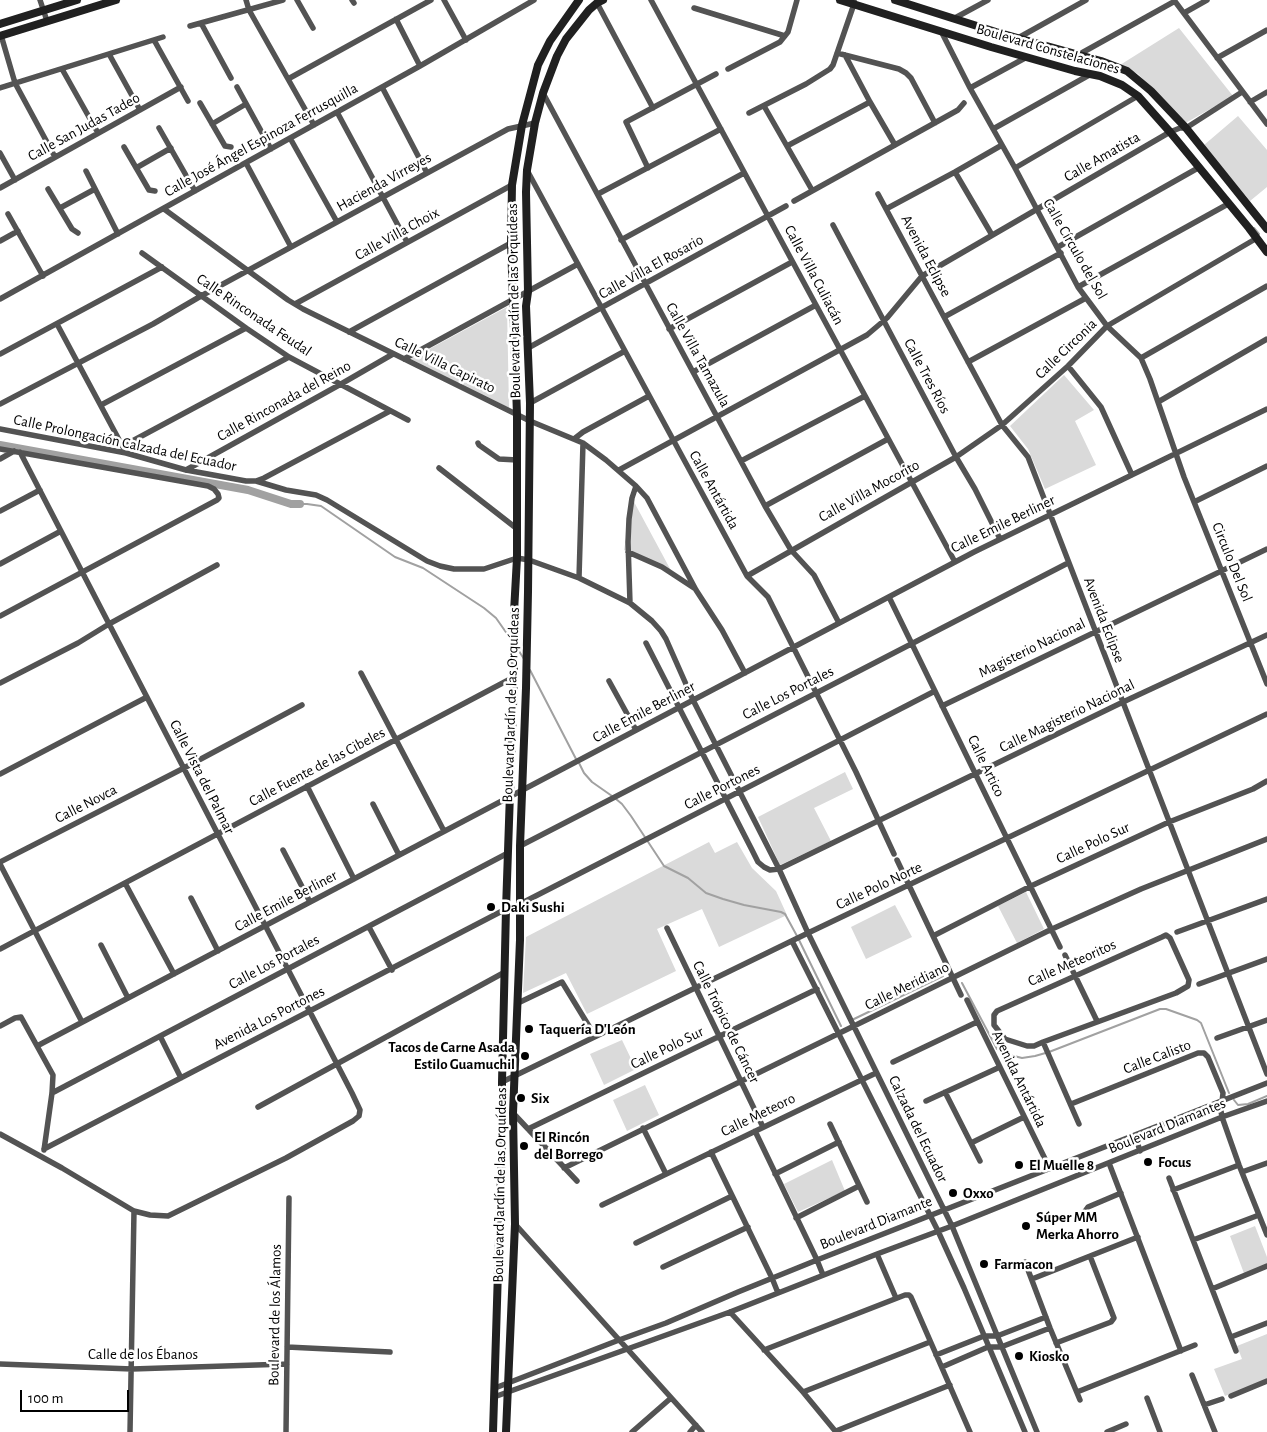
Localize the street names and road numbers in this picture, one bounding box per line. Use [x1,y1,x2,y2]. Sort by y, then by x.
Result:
street label: Boulevard Constelaciones [974,20,1122,78]
street label: Calle José Ángel Espinoza Ferrusquilla [161,79,361,201]
street label: Calle San Judas Tadeo [25,89,143,165]
street label: Calle Amatista [1061,128,1143,186]
street label: Hacienda Virreyes [334,149,434,215]
street label: Calle Círculo del Sol [1039,195,1111,303]
street label: Calle Villa Choix [352,203,442,265]
street label: Boulevard Jardín de las Orquídeas [503,203,525,399]
street label: Avenida Eclipse [897,212,955,300]
street label: Calle Villa Culiacán [780,222,848,328]
street label: Calle Villa El Rosario [595,231,707,303]
street label: Calle Rinconada Feudal [193,270,315,360]
street label: Calle Villa Tamazula [662,299,734,411]
street label: Calle Circonia [1031,315,1101,383]
street label: Calle Villa Capirato [392,333,498,397]
street label: Calle Tres Ríos [900,335,954,417]
street label: Calle Rinconada del Reino [214,357,354,445]
street label: Calle Prolongación Calzada del Ecuador [12,411,238,475]
street label: Calle Antártida [685,447,743,533]
street label: Calle Villa Mocorito [815,456,923,526]
street label: Calle Emile Berliner [948,491,1058,557]
street label: Circulo Del Sol [1208,520,1256,604]
street label: Avenida Eclipse [1079,575,1129,665]
street label: Boulevard Jardín de las Orquídeas [499,607,523,803]
street label: Magisterio Nacional [976,614,1088,682]
street label: Calle Los Portales [739,662,837,724]
street label: Calle Magisterio Nacional [996,675,1138,757]
street label: Calle Emile Berliner [590,677,698,747]
street label: Calle Vista del Palmar [165,717,239,837]
street label: Calle Fuente de las Cibeles [246,723,388,811]
street label: Calle Artico [963,732,1009,800]
street label: Calle Portones [681,760,763,814]
street label: Calle Novca [52,781,120,827]
street label: Calle Polo Sur [1053,818,1133,868]
street label: Calle Polo Norte [833,858,925,914]
street label: Calle Emile Berliner [232,866,340,936]
street label: Calle Los Portales [226,931,322,993]
street label: Calle Meteoritos [1025,936,1119,990]
street label: Calle Trópico de Cáncer [689,958,763,1086]
street label: Calle Meridiano [862,958,952,1014]
street label: Avenida Los Portones [210,982,328,1054]
street label: Calle Polo Sur [628,1023,706,1073]
street label: Avenida Antártida [988,1028,1050,1130]
street label: Calle Calisto [1121,1036,1193,1078]
street label: Calzada del Ecuador [884,1073,952,1185]
street label: Boulevard Jardín de las Orquídeas [489,1087,511,1283]
street label: Calle Meteoro [718,1089,798,1141]
street label: Boulevard Diamantes [1106,1094,1228,1158]
street label: Boulevard Diamante [817,1192,935,1254]
street label: Boulevard de los Álamos [265,1244,285,1386]
street label: Calle de los Ébanos [88,1345,198,1363]

